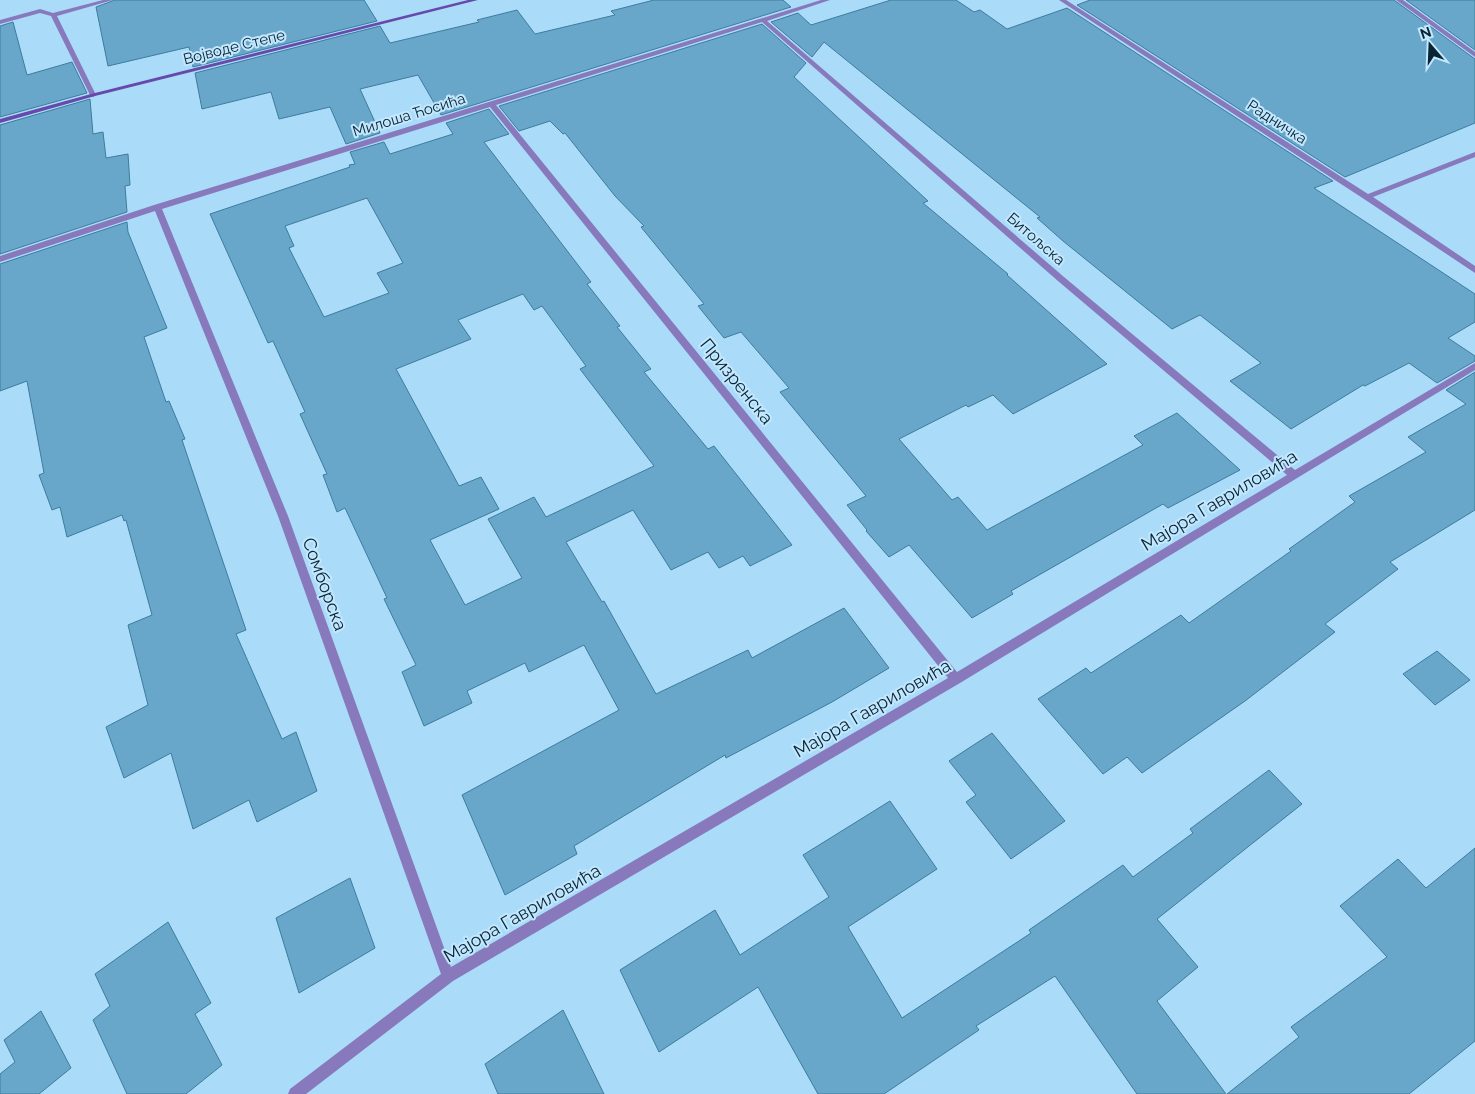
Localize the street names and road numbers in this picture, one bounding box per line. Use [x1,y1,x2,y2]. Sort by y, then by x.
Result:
street label: Војводе Степе [181,26,287,68]
street label: Милоша Ћосића [350,89,468,141]
street label: Радничка [1244,96,1310,148]
street label: Битољска [1003,209,1069,269]
street label: Призренска [696,334,778,428]
street label: Мајора Гавриловића [1137,445,1301,555]
street label: Сомборска [298,535,352,633]
street label: Мајора Гавриловића [790,654,954,762]
street label: Мајора Гавриловића [440,859,604,967]

